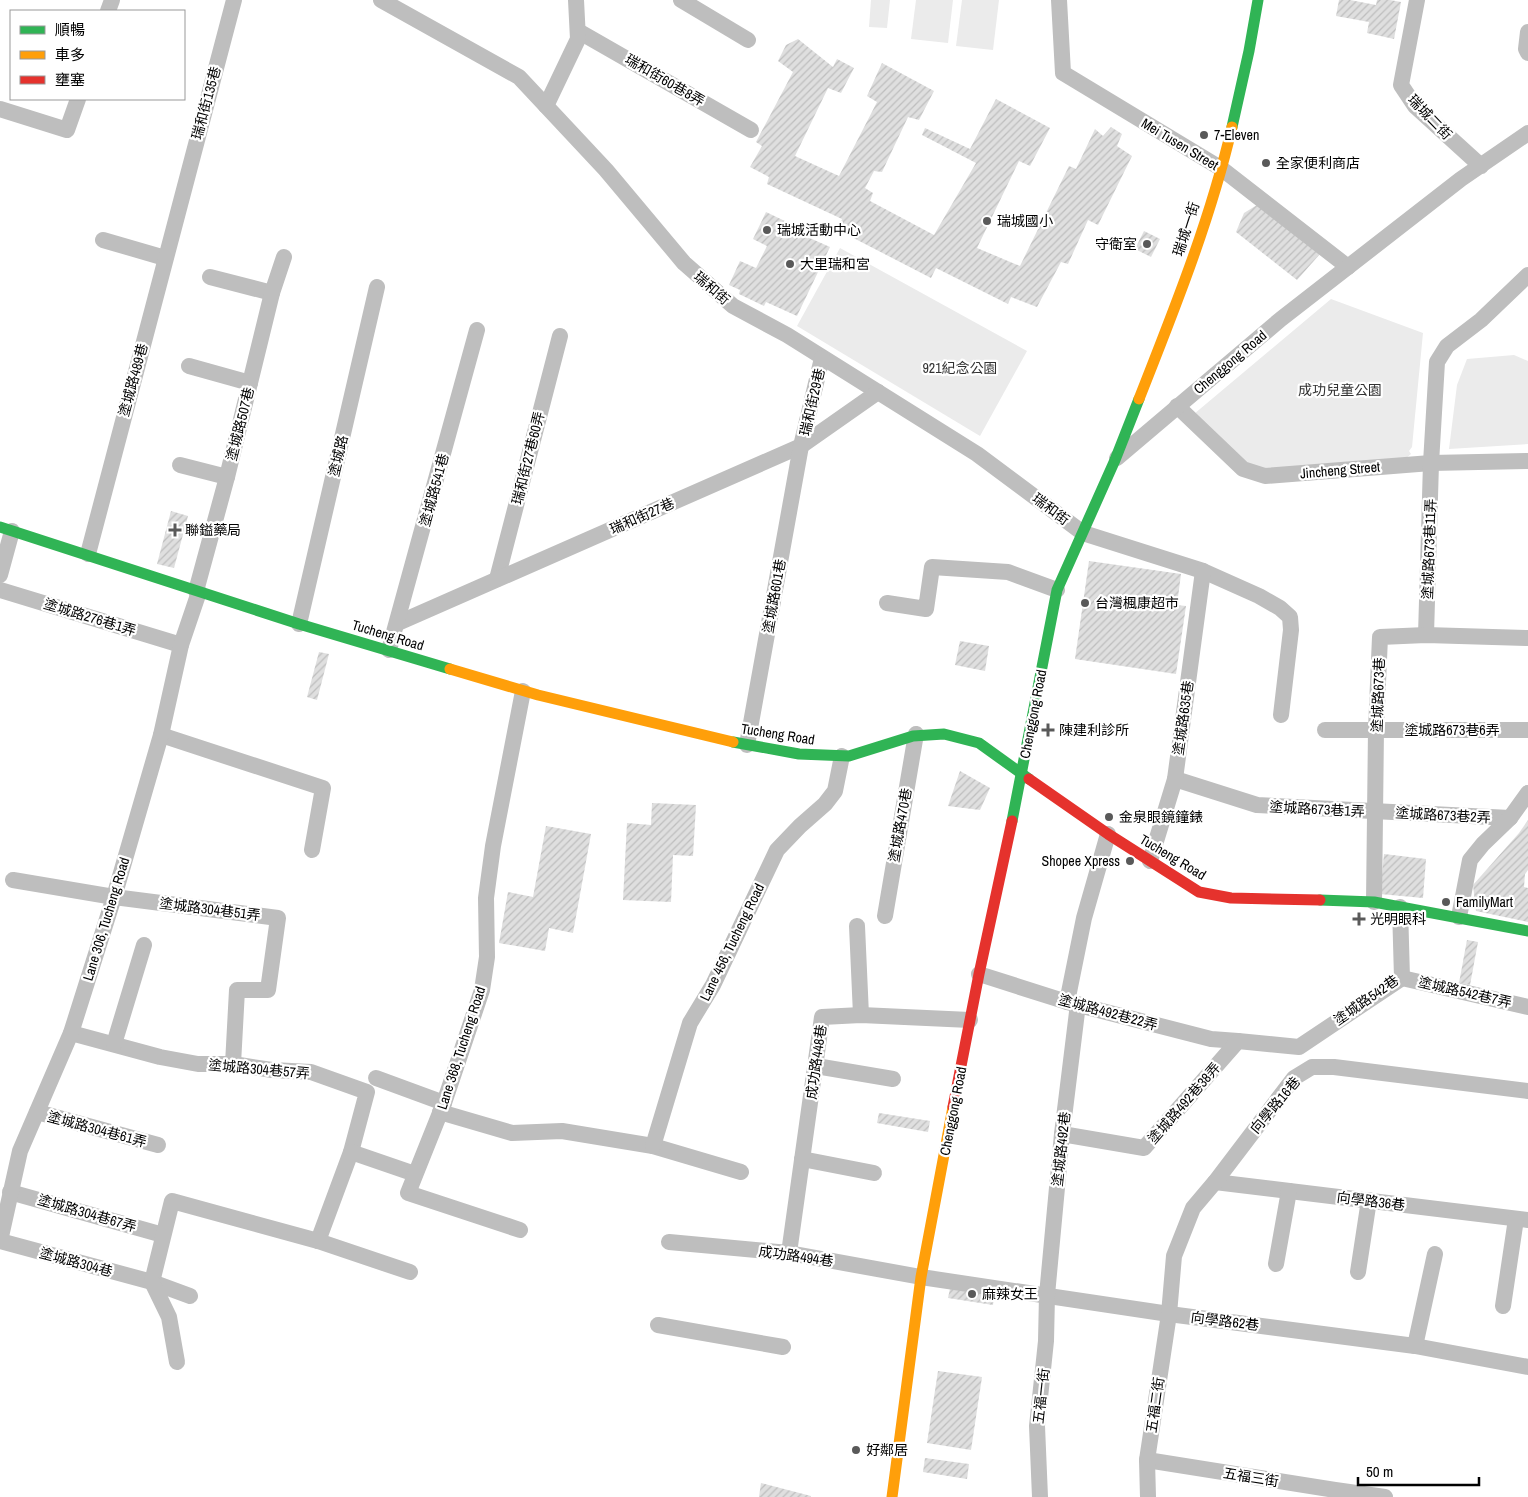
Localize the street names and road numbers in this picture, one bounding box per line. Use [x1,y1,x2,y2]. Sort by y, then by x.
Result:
street label: 瑞和街60巷8弄 [622,50,708,110]
street label: 瑞和街135巷 [188,64,224,142]
street label: 瑞城二街 [1404,91,1456,143]
street label: Mei Tusen Street [1138,114,1222,174]
street label: 瑞城一街 [1169,200,1203,258]
street label: 瑞和街 [690,267,734,309]
street label: Chenggong Road [1190,326,1270,398]
street label: 塗城路489巷 [115,341,151,419]
street label: 瑞和街29巷 [795,366,829,438]
street label: 塗城路507巷 [222,385,258,463]
street label: 瑞和街27巷60弄 [508,409,548,507]
street label: 塗城路 [325,434,351,478]
street label: 塗城路541巷 [416,451,452,529]
street label: Jincheng Street [1299,458,1381,482]
street label: 瑞和街 [1029,489,1073,529]
street label: 瑞和街27巷 [607,494,677,538]
street label: 塗城路673巷11弄 [1418,498,1440,600]
street label: 塗城路601巷 [759,557,789,635]
street label: 塗城路276巷1弄 [42,594,138,640]
street label: Tucheng Road [350,616,426,654]
street label: 塗城路673巷 [1368,657,1388,733]
street label: Chenggong Road [1016,668,1050,760]
street label: 塗城路635巷 [1169,680,1197,756]
street label: Tucheng Road [740,719,816,749]
street label: 塗城路673巷6弄 [1404,721,1500,739]
street label: 塗城路470巷 [885,786,915,864]
street label: 塗城路673巷1弄 [1269,798,1365,820]
street label: 塗城路673巷2弄 [1395,804,1491,826]
street label: Tucheng Road [1137,830,1209,884]
street label: Lane 306, Tucheng Road [79,855,133,983]
street label: Lane 456, Tucheng Road [696,880,768,1004]
street label: 塗城路304巷51弄 [158,894,262,924]
street label: 塗城路542巷 [1330,971,1402,1029]
street label: 塗城路542巷7弄 [1416,972,1514,1012]
street label: Lane 368, Tucheng Road [433,984,489,1112]
street label: 塗城路492巷22弄 [1056,990,1160,1034]
street label: 成功路448巷 [802,1024,830,1100]
street label: 塗城路304巷57弄 [207,1056,311,1082]
street label: 塗城路492巷38弄 [1144,1059,1224,1147]
street label: Chenggong Road [936,1065,970,1157]
street label: 向學路16巷 [1246,1073,1304,1137]
street label: 塗城路304巷61弄 [45,1107,149,1151]
street label: 塗城路492巷 [1048,1111,1074,1187]
street label: 向學路36巷 [1336,1188,1406,1214]
street label: 塗城路304巷67弄 [36,1190,138,1236]
street label: 成功路494巷 [758,1242,834,1270]
street label: 塗城路304巷 [37,1244,115,1280]
street label: 向學路62巷 [1190,1308,1260,1334]
street label: 五福一街 [1029,1367,1053,1425]
street label: 五福二街 [1142,1376,1168,1434]
street label: 五福三街 [1222,1464,1280,1490]

